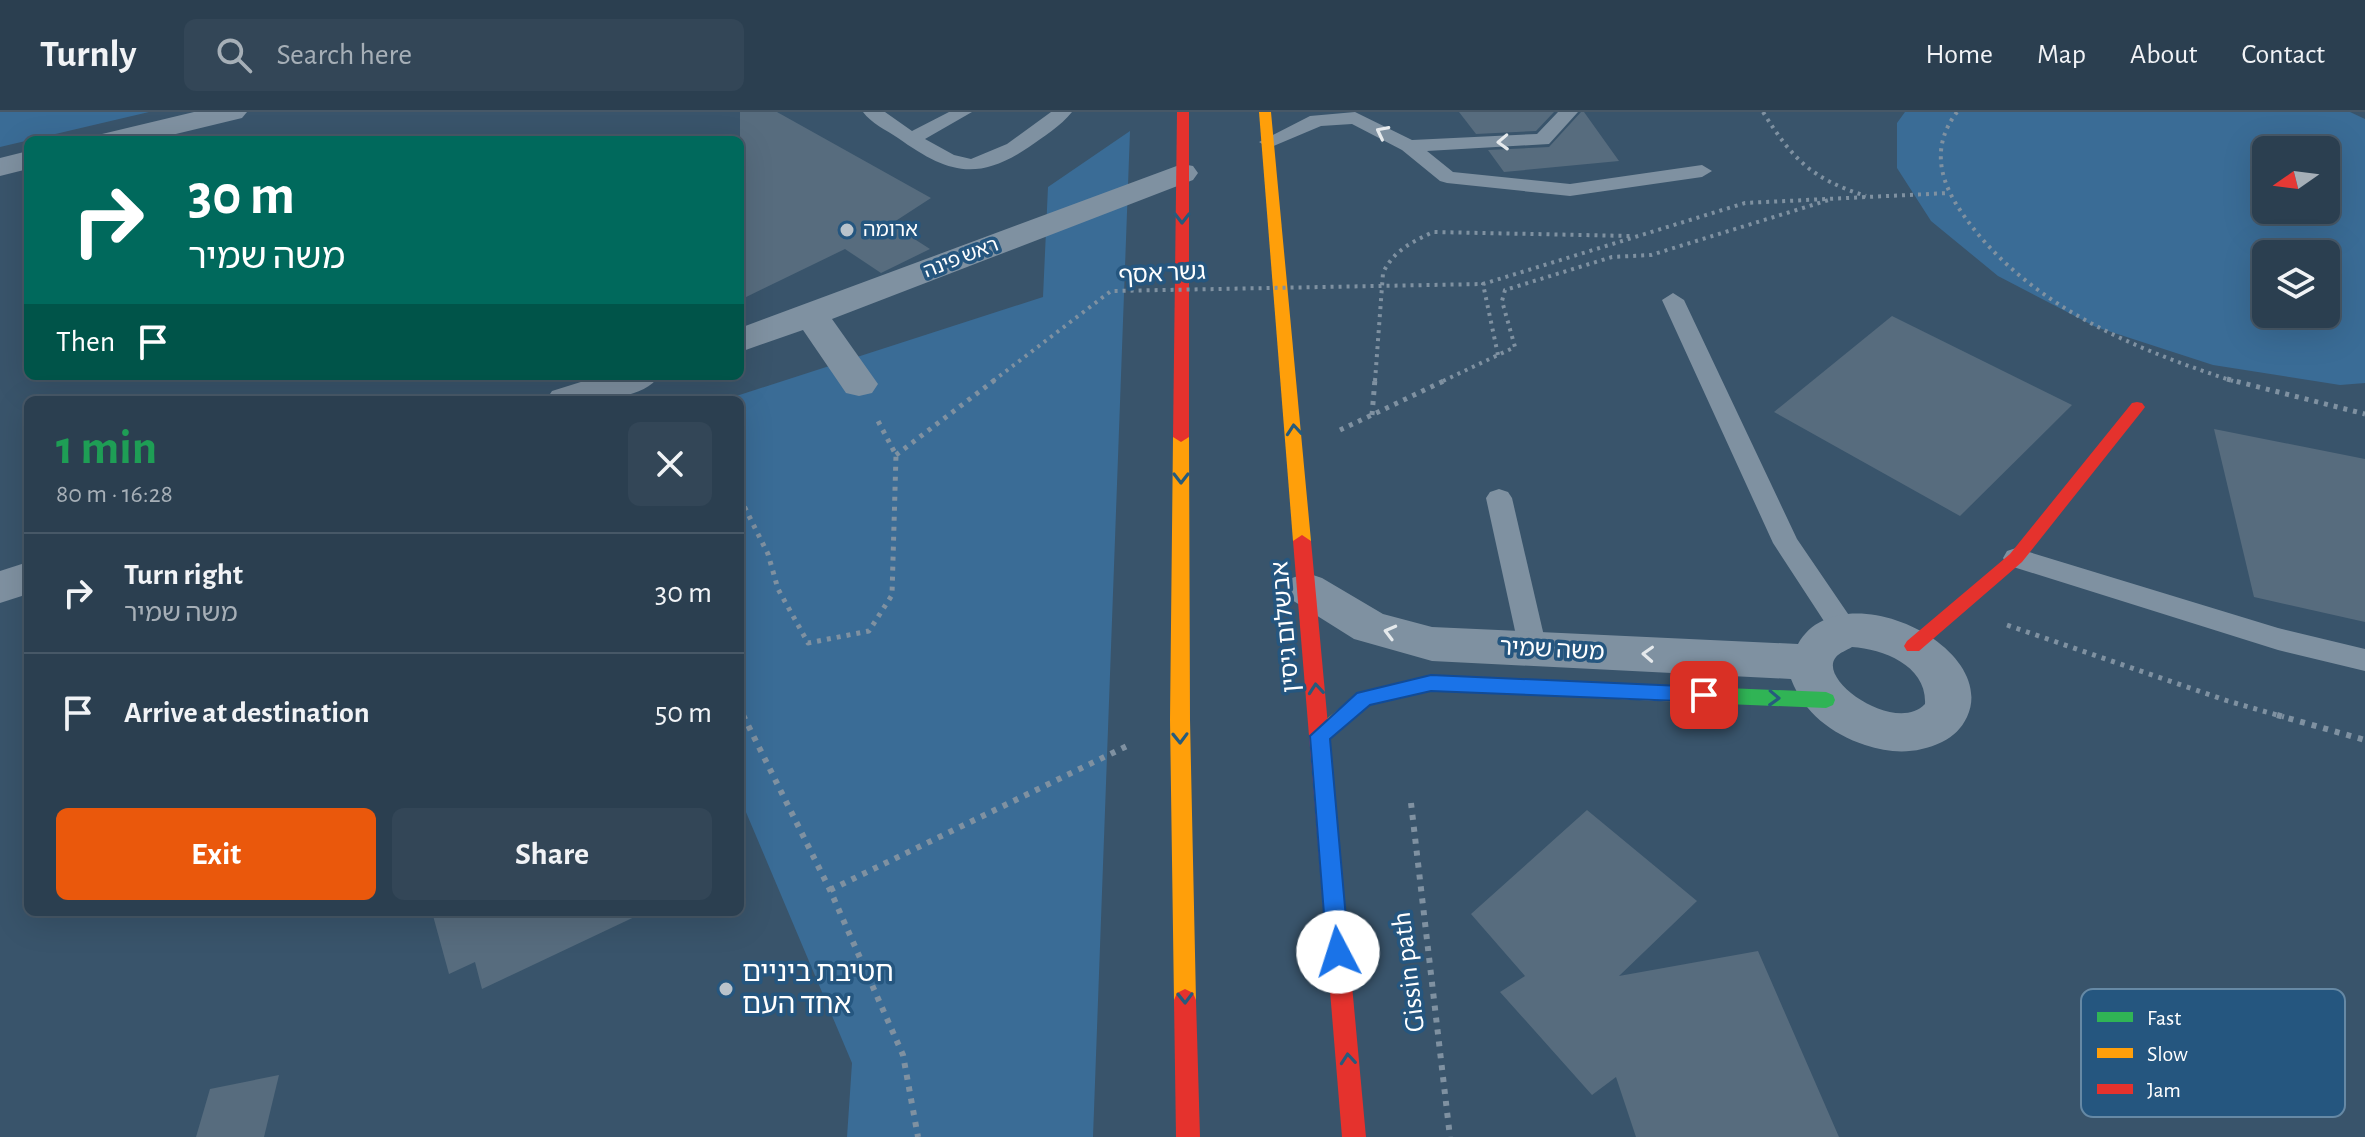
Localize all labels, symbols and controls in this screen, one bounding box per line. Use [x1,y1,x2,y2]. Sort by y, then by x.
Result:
search box [184,19,744,91]
icon: search [212,33,256,77]
text: Turnly [40,36,136,74]
text: Search here [276,40,412,70]
text: Home [1926,41,1993,69]
text: Map [2037,41,2086,69]
text: About [2130,41,2198,69]
text: Contact [2242,41,2325,69]
one-way arrow [1375,127,1390,142]
one-way arrow [1496,134,1509,151]
north arrow [2252,136,2340,224]
map controls [2252,136,2340,328]
icon: right [56,168,160,272]
text: 30 m [188,168,295,224]
one-way arrow [1173,212,1191,225]
place label: ארומה [863,220,918,240]
marker: ארומה [838,221,856,239]
street label: ראש פינה [921,235,1001,281]
text: משה שמיר [188,239,345,275]
button: layers [2252,240,2340,328]
street label: גשר אסף [1118,260,1206,288]
icon: arrive [131,320,175,364]
text: Then [56,327,115,357]
button: close [628,422,712,506]
one-way arrow [1285,423,1302,436]
text: 1 min [56,425,157,473]
one-way arrow [1172,472,1190,485]
text: 80 m · 16:28 [56,481,173,507]
text: Turn right [124,560,243,590]
street label: אבשלום גיסין [1268,560,1304,694]
icon: right [56,571,100,615]
text: 30 m [655,578,712,608]
text: משה שמיר [124,600,238,626]
one-way arrow [1383,625,1397,642]
street label: משה שמיר [1499,635,1605,665]
one-way arrow [1641,646,1654,663]
pin [1670,661,1738,729]
icon: arrive [1682,673,1726,717]
one-way arrow [1308,682,1325,695]
one-way arrow [1768,689,1781,706]
icon: arrive [56,691,100,735]
text: Arrive at destination [124,698,370,728]
text: 50 m [655,698,712,728]
one-way arrow [1172,732,1189,745]
button: Exit [56,808,376,900]
button: Share [392,808,712,900]
position arrow [1296,910,1380,994]
street label: Gissin path [1388,910,1430,1034]
place label: חטיבת ביניים אחד העם [742,959,894,1019]
marker: חטיבת ביניים אחד העם [717,980,735,998]
legend [2081,989,2345,1117]
one-way arrow [1176,992,1194,1005]
text: Fast [2147,1007,2181,1029]
text: Slow [2147,1043,2188,1065]
one-way arrow [1340,1052,1357,1065]
text: Jam [2147,1079,2181,1101]

